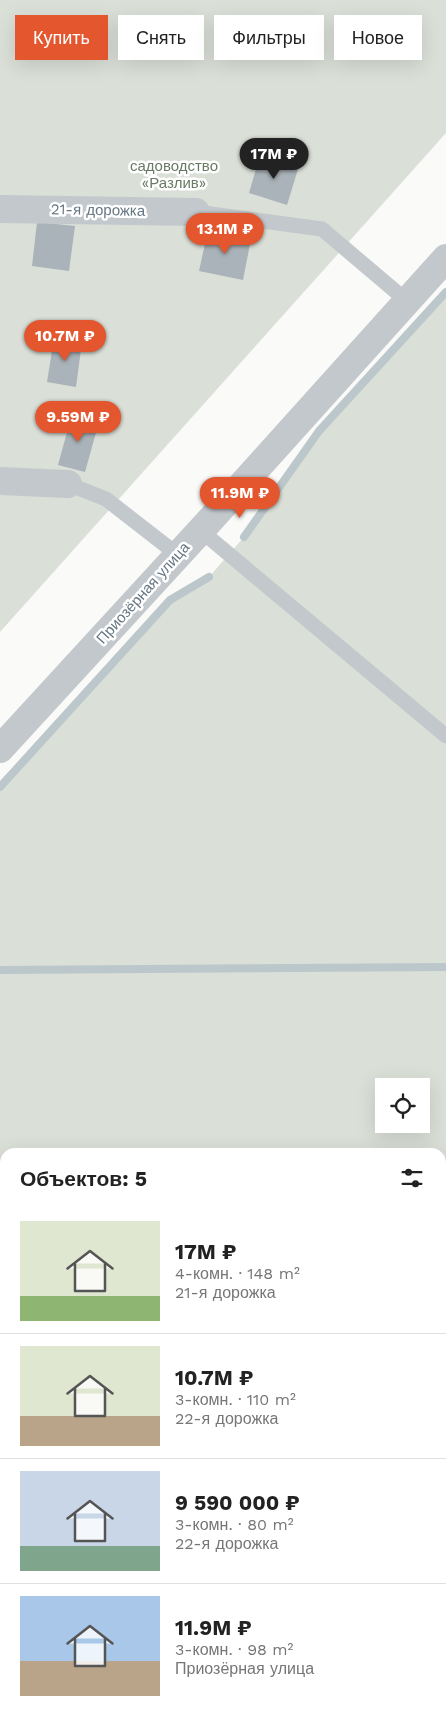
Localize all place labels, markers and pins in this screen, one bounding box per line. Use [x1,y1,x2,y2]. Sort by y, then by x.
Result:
pin: 17M ₽ [239,138,309,180]
pin: 13.1M ₽ [179,212,271,255]
pin: 10.7M ₽ [19,320,111,362]
pin: 9.59M ₽ [32,400,124,443]
pin: 11.9M ₽ [194,476,286,519]

